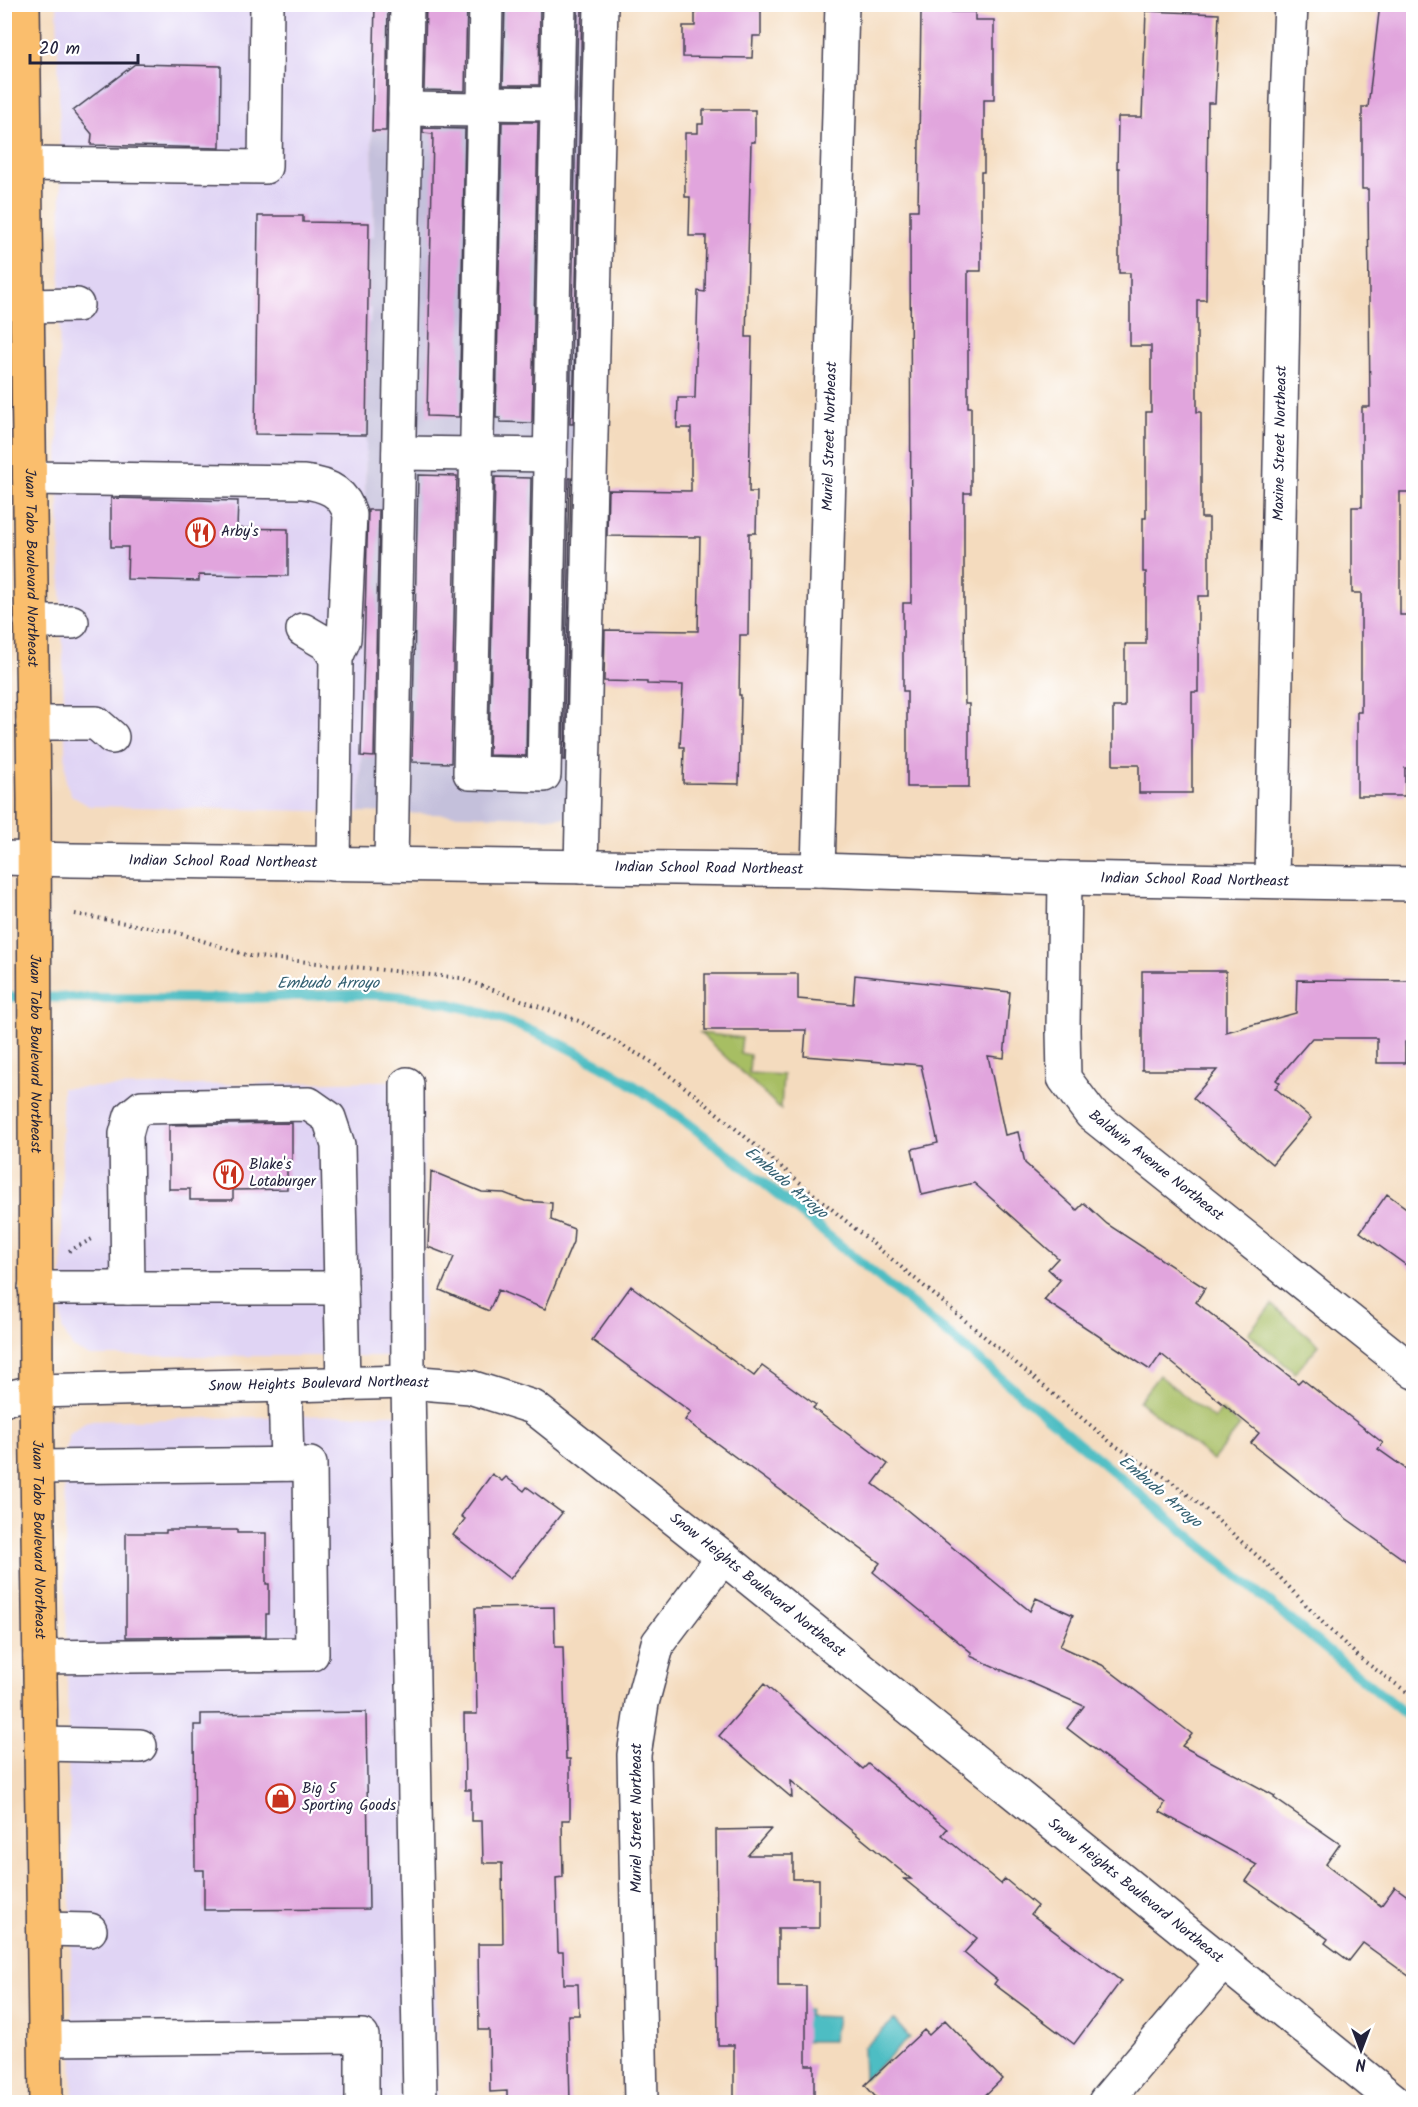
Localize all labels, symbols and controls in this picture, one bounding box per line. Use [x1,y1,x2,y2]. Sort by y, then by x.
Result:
scale bar [30,27,138,65]
text: 20 m [39,35,80,64]
street label: Muriel Street Northeast [816,361,844,511]
street label: Maxine Street Northeast [1267,365,1294,521]
street label: Juan Tabo Boulevard Northeast [17,468,44,668]
restaurant icon: Arby's [184,516,216,548]
place label: Arby's [221,520,259,544]
street label: Indian School Road Northeast [128,849,318,875]
street label: Indian School Road Northeast [614,855,804,882]
street label: Indian School Road Northeast [1100,867,1289,894]
street label: Juan Tabo Boulevard Northeast [23,954,47,1154]
water label: Embudo Arroyo [277,971,381,996]
street label: Baldwin Avenue Northeast [1083,1104,1229,1228]
water label: Embudo Arroyo [739,1141,835,1227]
place label: Blake's Lotaburger [249,1153,317,1194]
restaurant icon: Blake's Lotaburger [212,1158,244,1190]
street label: Snow Heights Boulevard Northeast [208,1370,430,1399]
street label: Juan Tabo Boulevard Northeast [25,1440,51,1640]
water label: Embudo Arroyo [1113,1450,1209,1536]
street label: Snow Heights Boulevard Northeast [664,1507,851,1664]
street label: Muriel Street Northeast [625,1743,649,1893]
place label: Big 5 Sporting Goods [302,1777,397,1818]
shop icon: Big 5 Sporting Goods [265,1782,297,1814]
street label: Snow Heights Boulevard Northeast [1042,1812,1229,1970]
north arrow [1331,2020,1391,2080]
text: N [1356,2051,1366,2076]

